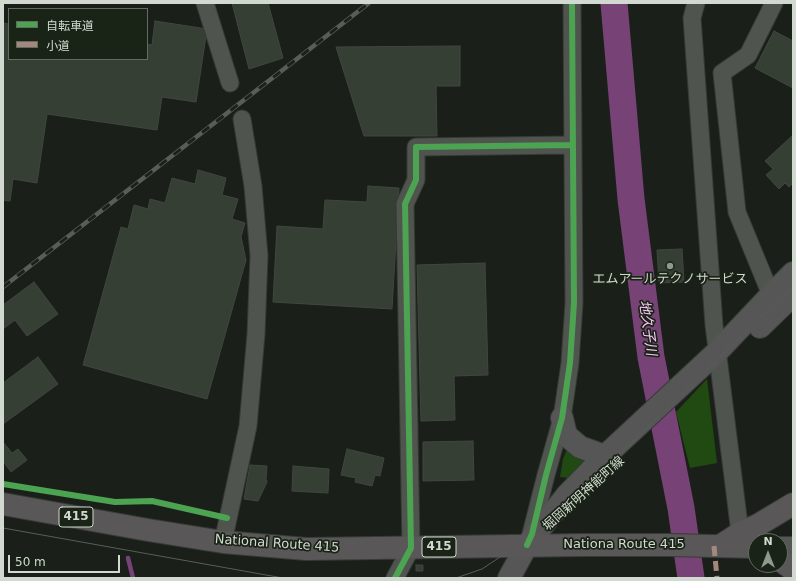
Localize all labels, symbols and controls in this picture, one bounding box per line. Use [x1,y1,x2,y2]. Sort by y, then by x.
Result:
legend [8,8,148,60]
text: 自転車道 [46,19,94,33]
text: 小道 [46,39,70,53]
marker: エムアールテクノサービス [665,261,675,271]
place label: エムアールテクノサービス [592,272,748,288]
water label: 地久子川 [635,299,659,357]
street label: 堀岡新明神能町線 [540,453,628,535]
road number: 415 [59,507,93,527]
street label: National Route 415 [214,532,340,556]
north arrow [748,533,788,573]
text: N [763,535,773,548]
road number: 415 [422,537,456,557]
street label: Nationa Route 415 [563,537,685,553]
scale bar [10,547,122,573]
text: 50 m [15,555,46,569]

